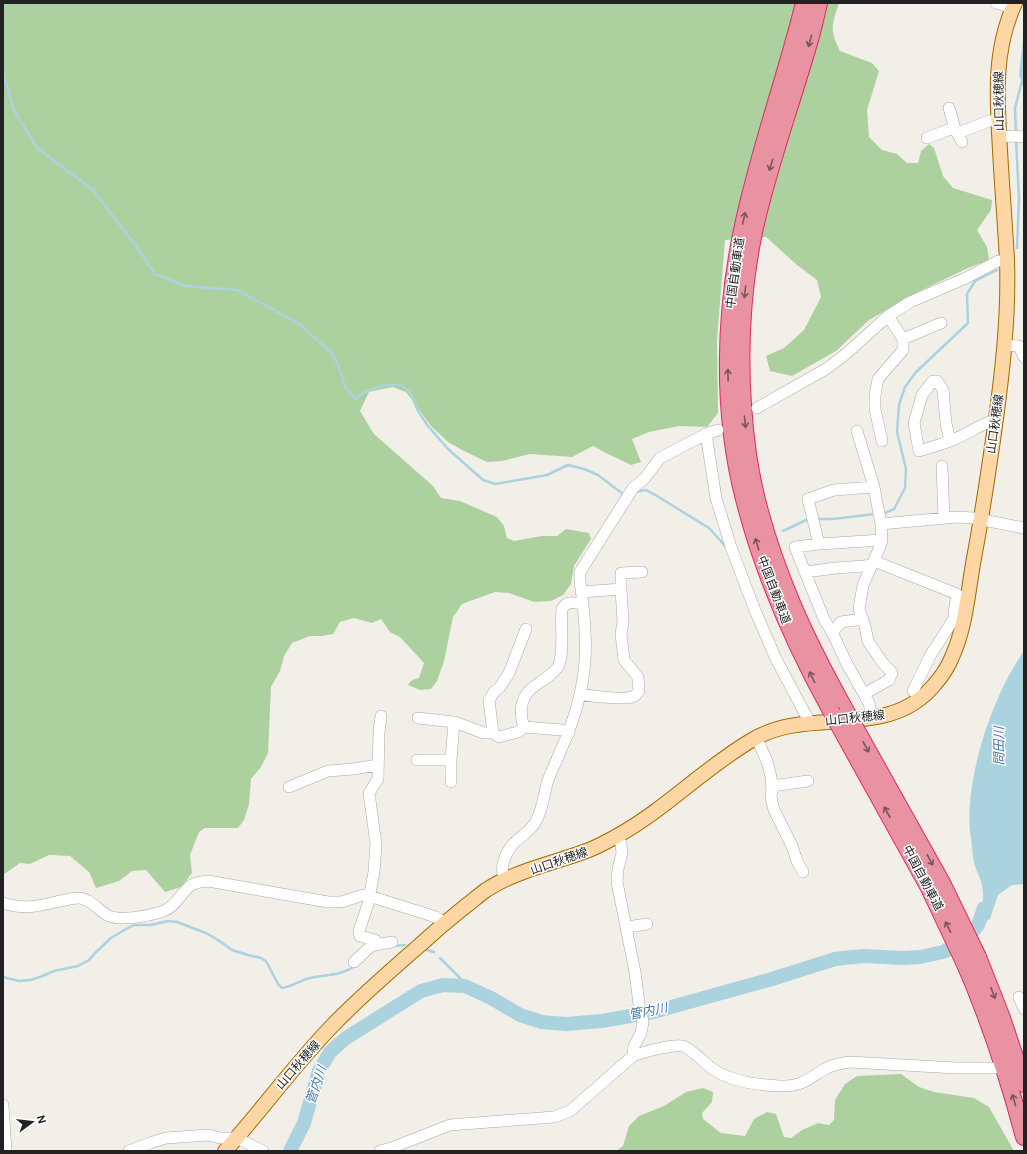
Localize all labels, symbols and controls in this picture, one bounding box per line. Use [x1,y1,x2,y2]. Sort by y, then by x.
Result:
one-way arrow [805,34,813,47]
street label: 山口秋穂線 [990,71,1008,131]
one-way arrow [767,158,774,171]
one-way arrow [741,212,749,225]
street label: 中国自動車道 [722,236,748,310]
one-way arrow [742,285,749,298]
one-way arrow [724,369,732,382]
street label: 山口秋穂線 [983,393,1007,455]
one-way arrow [741,415,748,428]
one-way arrow [753,538,760,551]
street label: 中国自動車道 [754,554,794,626]
one-way arrow [808,671,815,683]
street label: 山口秋穂線 [824,707,886,729]
water label: 問田川 [990,724,1008,766]
one-way arrow [863,741,871,753]
one-way arrow [883,806,890,818]
street label: 中国自動車道 [899,842,947,914]
street label: 山口秋穂線 [528,844,590,878]
one-way arrow [926,854,934,866]
one-way arrow [944,921,951,933]
one-way arrow [989,987,997,999]
water label: 管内川 [627,999,671,1023]
street label: 山口秋穂線 [272,1037,324,1093]
water label: 管内川 [302,1062,331,1106]
one-way arrow [1010,1093,1017,1106]
north arrow [12,1102,52,1142]
text: N [34,1114,49,1125]

